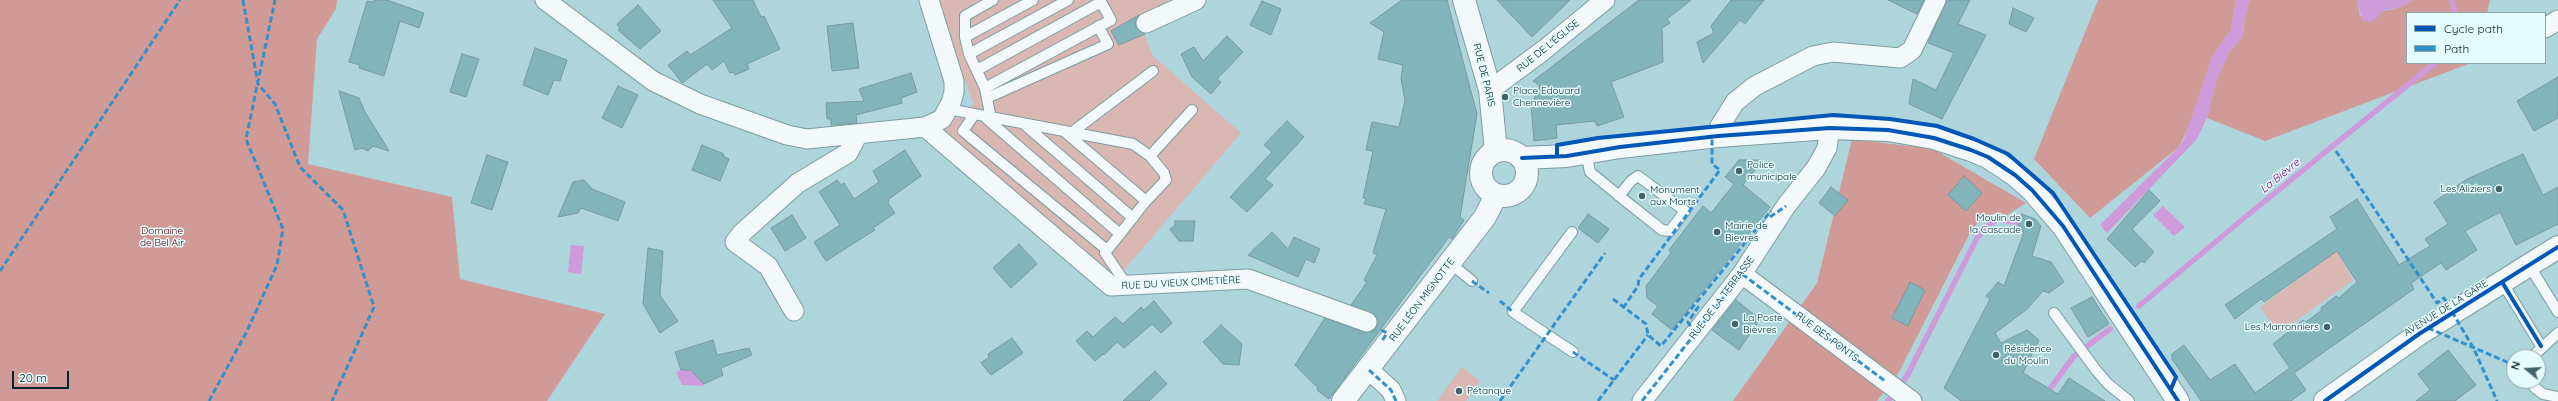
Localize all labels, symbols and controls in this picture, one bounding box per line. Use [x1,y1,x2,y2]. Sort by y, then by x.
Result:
legend [2406,12,2546,64]
street label: RUE DE L'ÉGLISE [1514,17,1582,75]
text: Cycle path [2444,21,2503,36]
text: Path [2444,41,2469,56]
street label: RUE DE PARIS [1470,42,1498,108]
place label: Place Edouard Chennevière [1513,85,1580,108]
marker: Place Edouard Chennevière [1500,92,1510,102]
water label: La Bièvre [2257,156,2303,196]
place label: Police municipale [1747,159,1797,182]
marker: Police municipale [1734,166,1744,176]
place label: Les Aliziers [2441,183,2491,195]
place label: Monument aux Morts [1650,184,1700,208]
marker: Les Aliziers [2494,184,2504,194]
marker: Monument aux Morts [1637,191,1647,201]
place label: Moulin de la Cascade [1970,212,2021,236]
marker: Moulin de la Cascade [2024,219,2034,229]
place label: Mairie de Bievres [1725,220,1768,244]
park label: Domaine de Bel Air [140,225,184,248]
marker: Mairie de Bievres [1712,227,1722,237]
street label: RUE DE LA TERRASSE [1687,254,1757,342]
street label: RUE LÉON MIGNOTTE [1387,256,1457,344]
street label: RUE DU VIEUX CIMETIÈRE [1121,274,1241,292]
street label: AVENUE DE LA GARE [2402,277,2490,339]
street label: RUE DES PONTS [1793,309,1861,365]
place label: La Poste Bièvres [1743,312,1783,336]
marker: La Poste Bièvres [1730,319,1740,329]
place label: Les Marronniers [2245,321,2319,333]
marker: Les Marronniers [2322,322,2332,332]
place label: Résidence du Moulin [2004,343,2051,366]
north arrow [2506,349,2546,389]
marker: Résidence du Moulin [1991,350,2001,360]
text: N [2508,360,2523,372]
scale bar [14,363,71,389]
text: 20 m [19,370,47,385]
place label: Pétanque [1467,385,1511,397]
marker: Pétanque [1454,386,1464,396]

